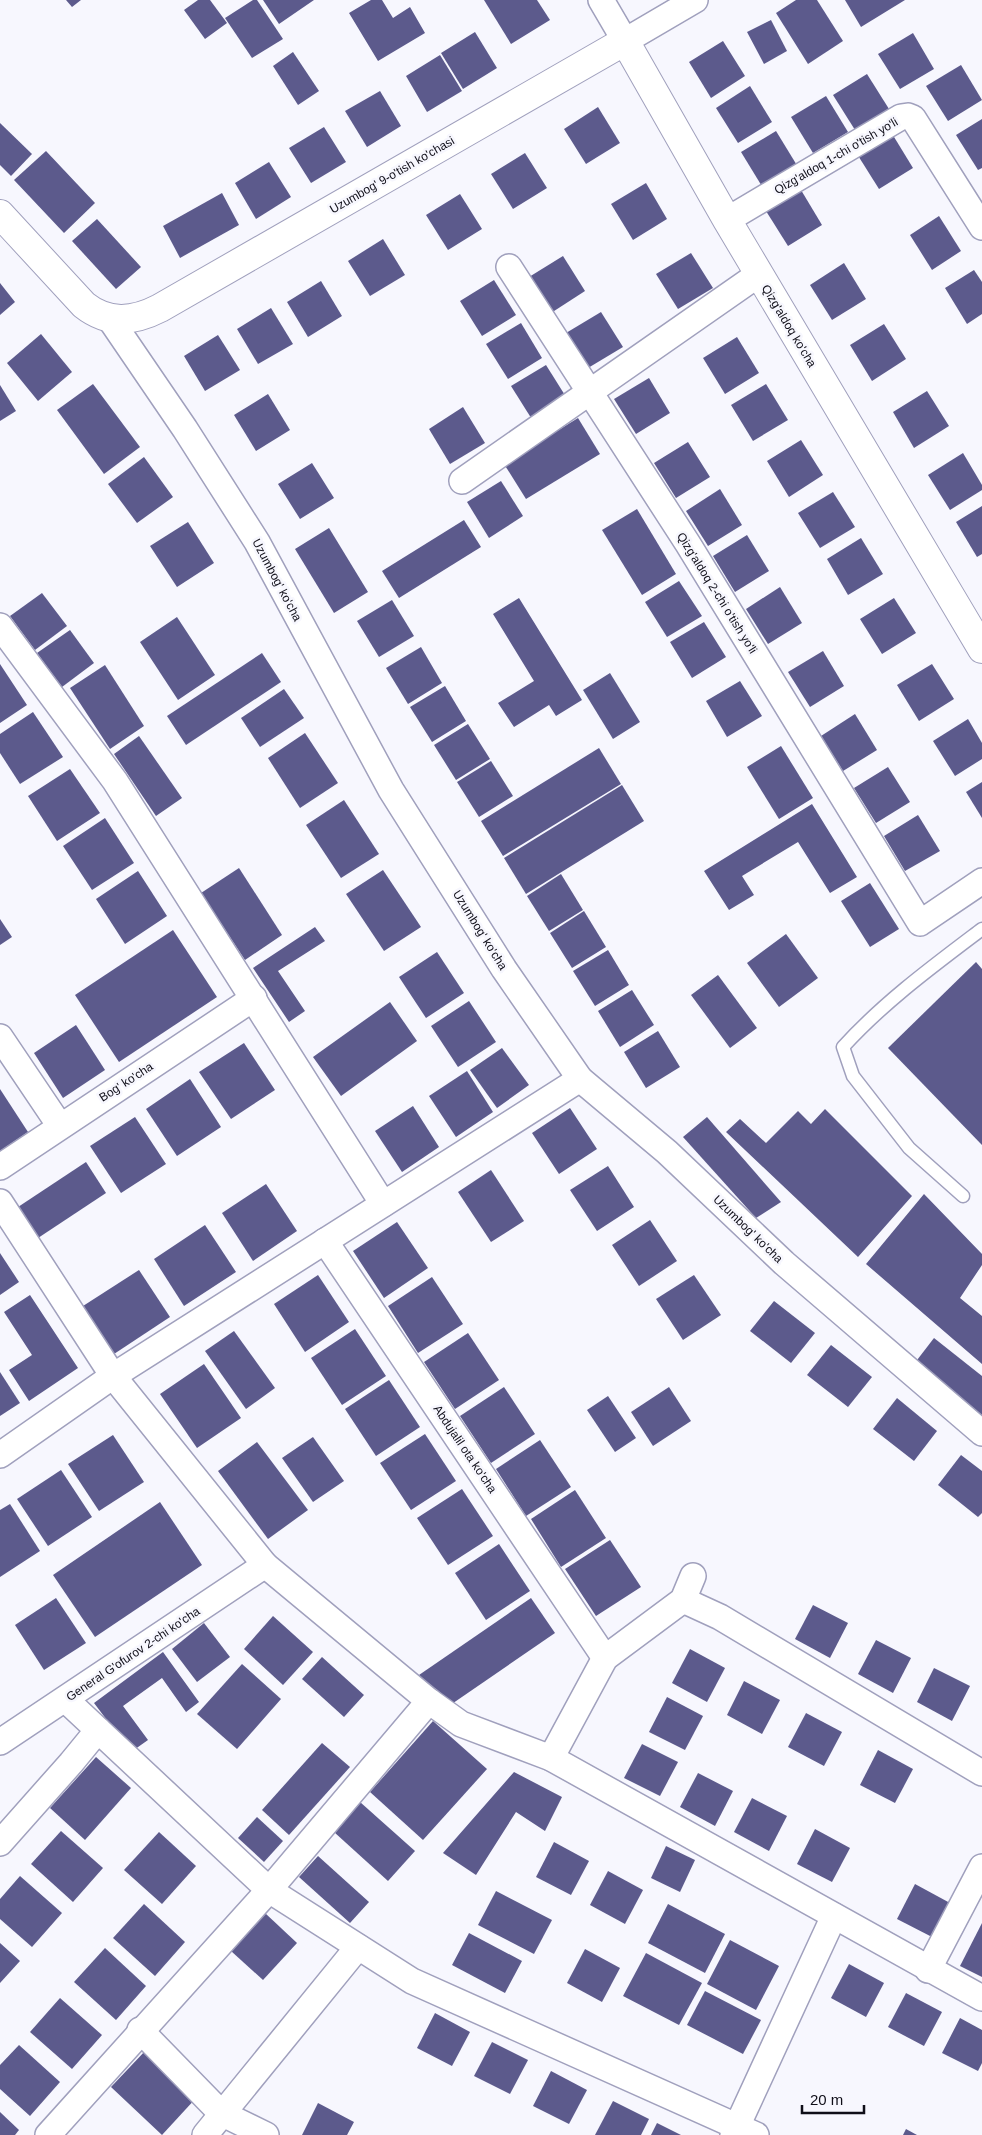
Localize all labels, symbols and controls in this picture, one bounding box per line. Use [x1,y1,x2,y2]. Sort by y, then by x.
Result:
street label: Qizg'aldoq 1-chi o'tish yo'li [772,115,900,197]
street label: Uzumbog' 9-o'tish ko'chasi [327,134,457,216]
street label: Qizg'aldoq ko'cha [759,282,819,370]
street label: Qizg'aldoq 2-chi o'tish yo'li [674,530,760,656]
street label: Uzumbog' ko'cha [249,536,305,624]
street label: Uzumbog' ko'cha [450,888,510,973]
street label: Bog' ko'cha [96,1059,156,1105]
street label: Uzumbog' ko'cha [710,1192,786,1266]
street label: Abdujalil ota ko'cha [430,1402,500,1496]
street label: General G'ofurov 2-chi ko'cha [64,1604,203,1704]
scale bar [802,2082,864,2114]
text: 20 m [810,2091,843,2108]

